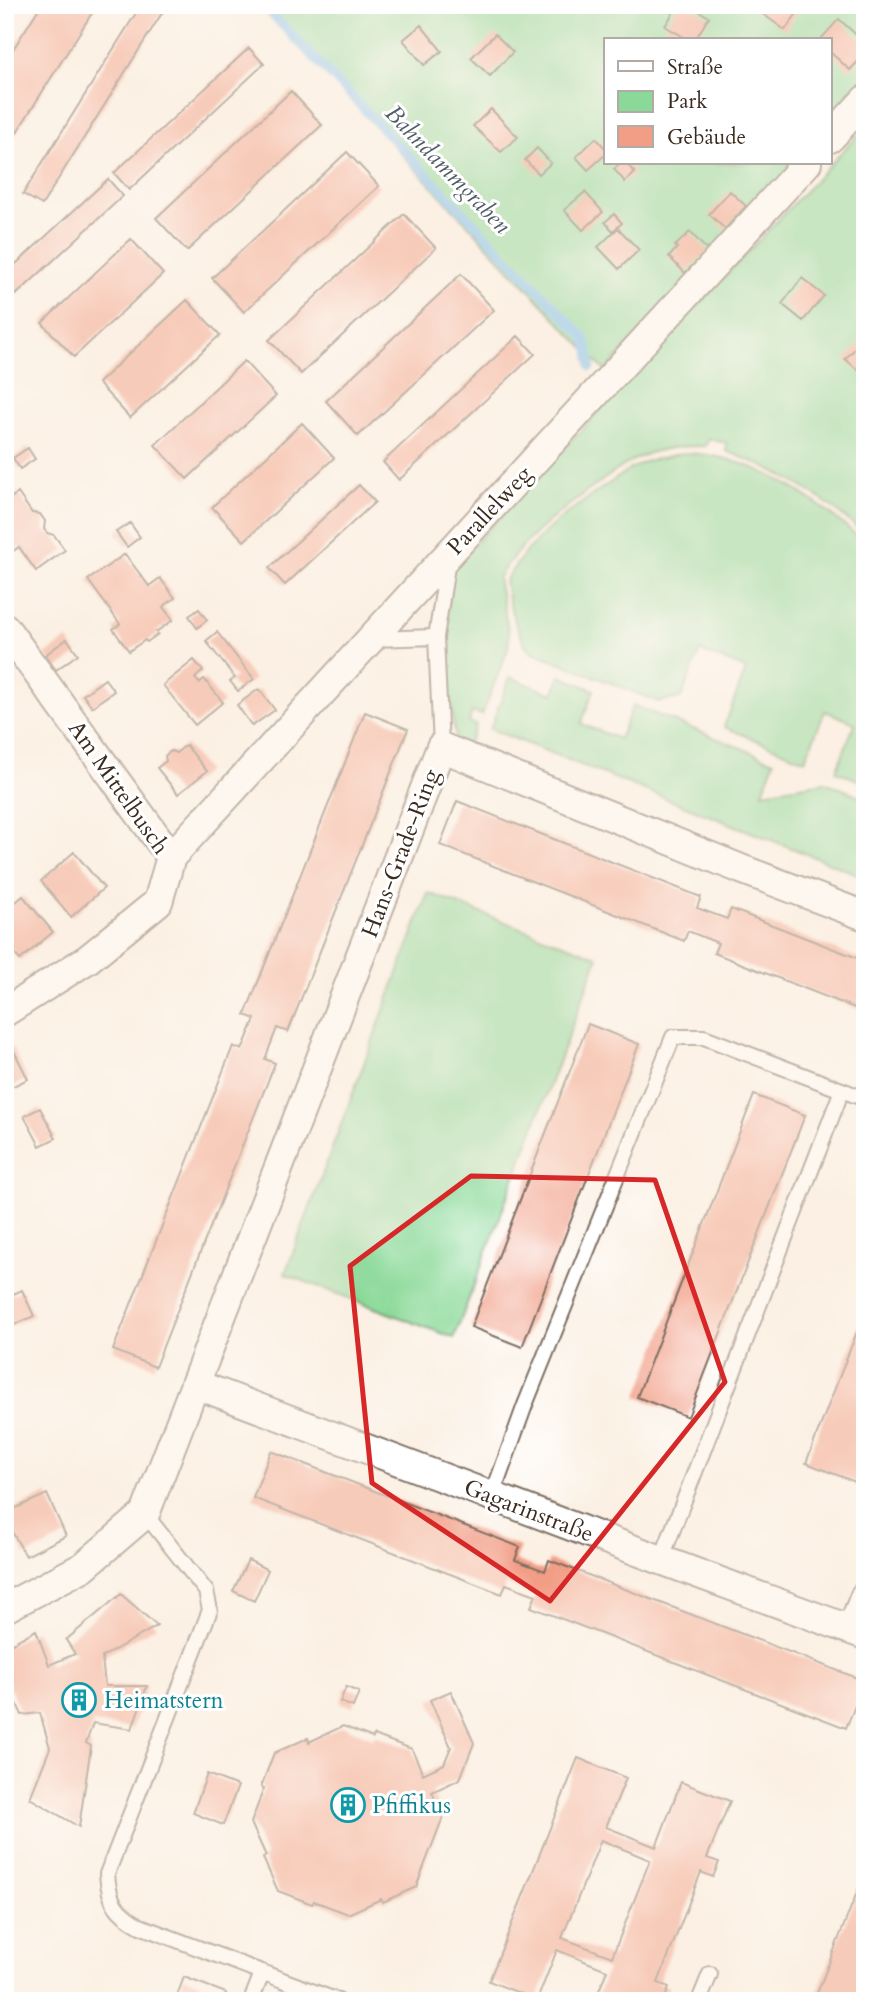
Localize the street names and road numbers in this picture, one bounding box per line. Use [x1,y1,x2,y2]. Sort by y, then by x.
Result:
street label: Parallelweg [440,459,539,562]
street label: Am Mittelbusch [61,714,176,861]
street label: Hans-Grade-Ring [354,764,447,942]
street label: Gagarinstraße [460,1472,598,1549]

